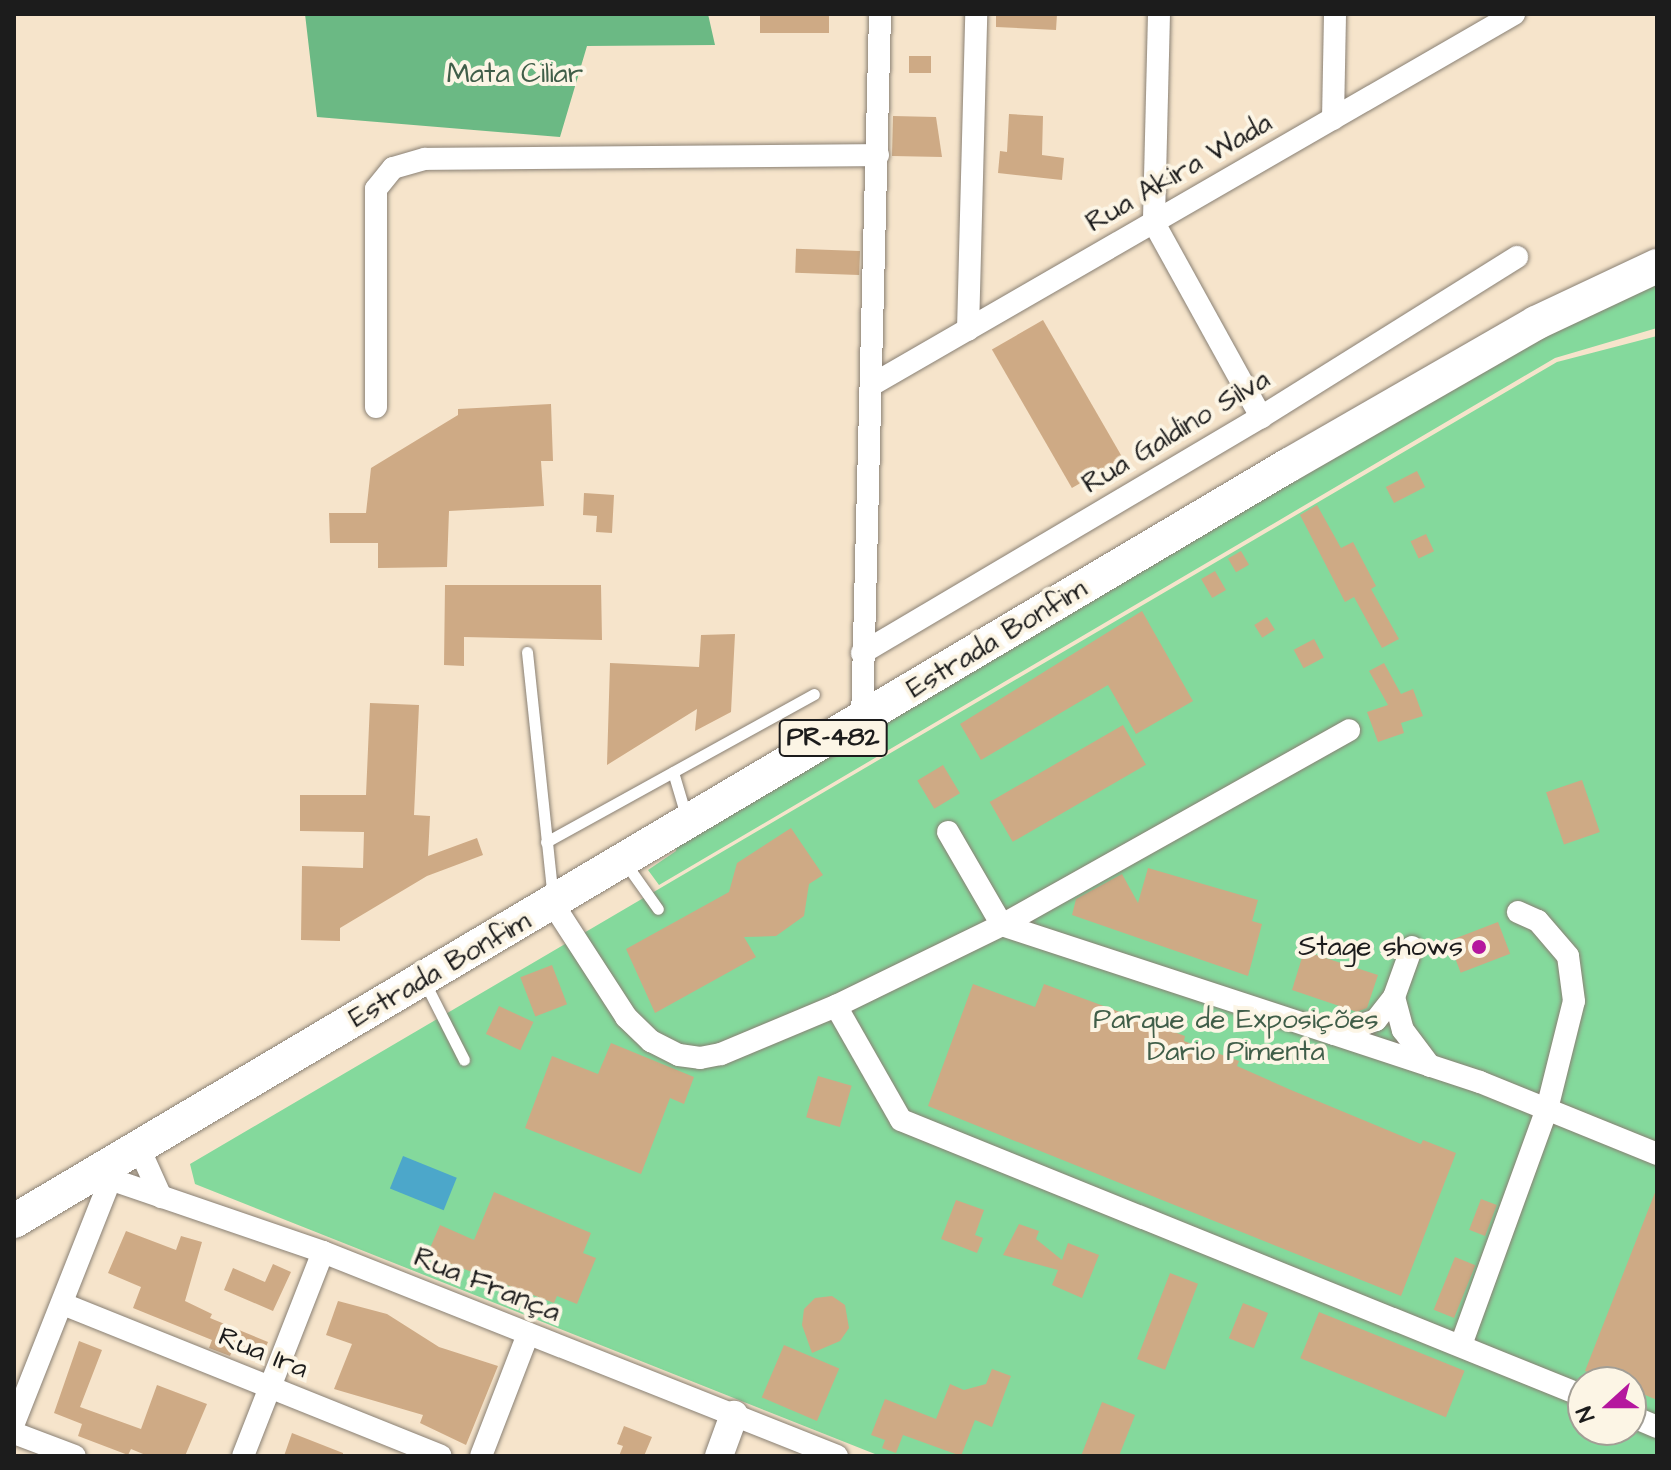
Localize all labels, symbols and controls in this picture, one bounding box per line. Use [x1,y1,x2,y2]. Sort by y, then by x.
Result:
park label: Mata Ciliar [447,57,583,91]
street label: Rua Akira Wada [1080,106,1278,240]
street label: Rua Galdino Silva [1076,363,1276,501]
street label: Estrada Bonfim [901,572,1093,706]
road number: PR-482 [777,716,889,760]
street label: Estrada Bonfim [343,905,537,1035]
place label: Stage shows [1298,930,1463,964]
marker: Stage shows [1470,938,1488,956]
park label: Parque de Exposições Dario Pimenta [1093,1003,1379,1069]
street label: Rua França [409,1240,565,1330]
street label: Rua Ira [213,1320,313,1386]
north arrow [1567,1366,1647,1446]
text: N [1569,1402,1603,1426]

